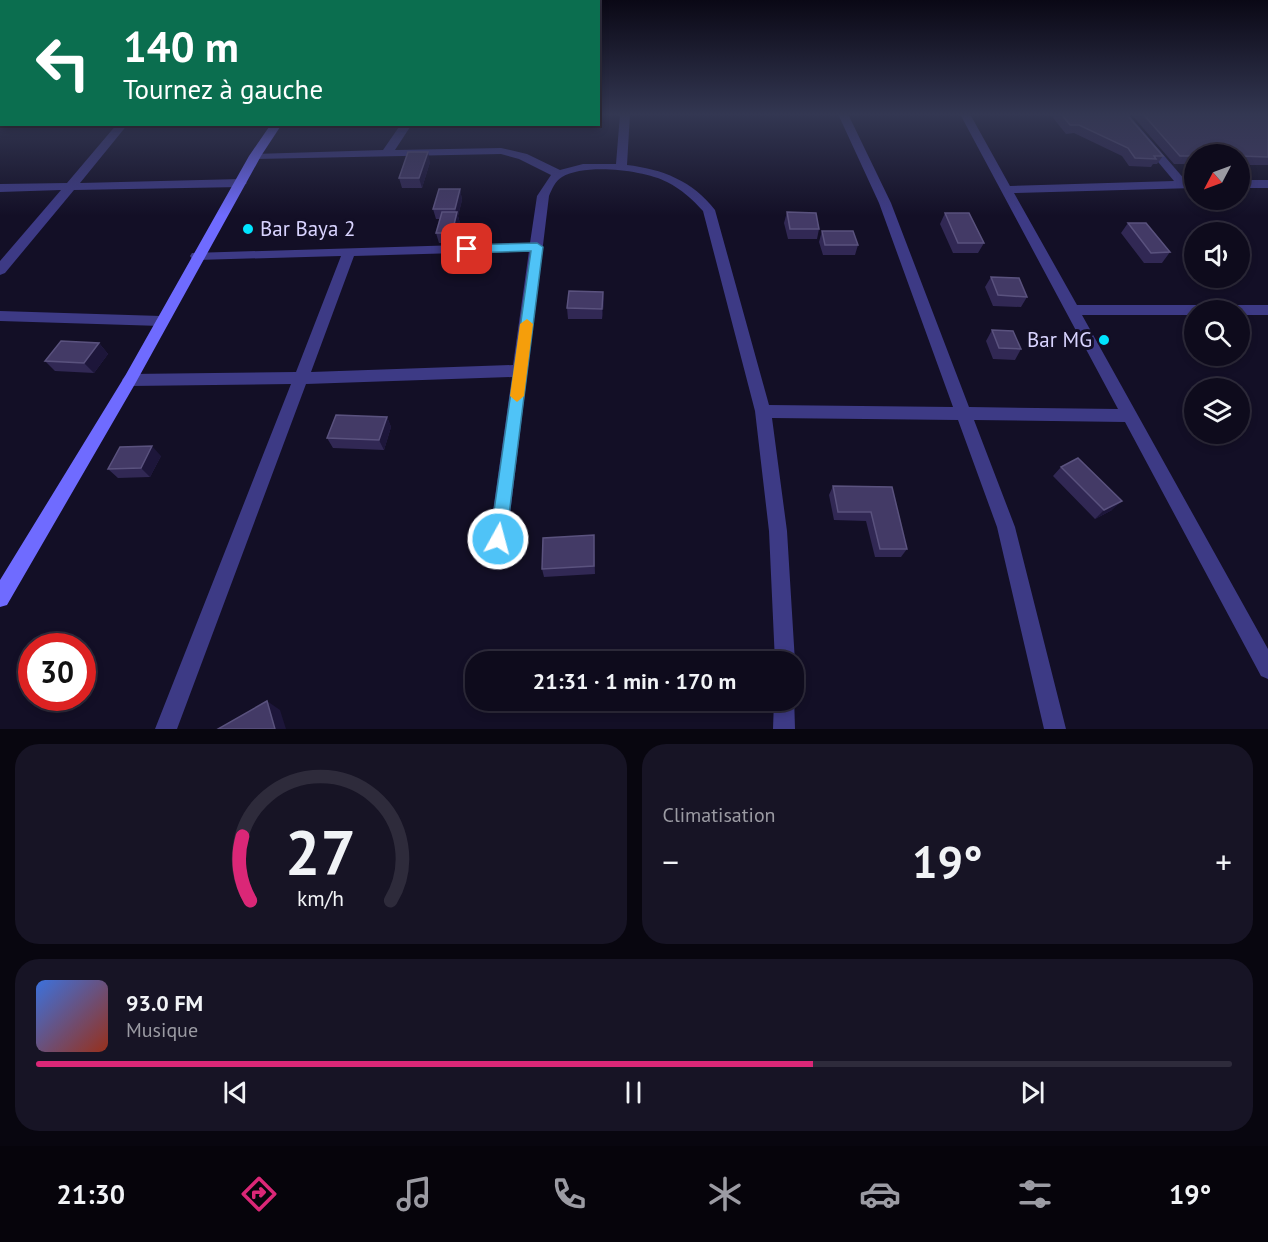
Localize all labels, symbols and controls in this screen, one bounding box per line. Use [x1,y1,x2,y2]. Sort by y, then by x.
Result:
text: 140 m [123,19,239,74]
icon: left [24,24,102,102]
text: Tournez à gauche [123,72,323,106]
north arrow [1184,144,1250,210]
map controls [1184,144,1250,444]
place label: Bar Baya 2 [260,215,355,242]
marker: Bar Baya 2 [241,222,255,236]
button: sound [1184,222,1250,288]
pin [441,223,492,274]
icon: arrive [450,232,483,265]
button: search [1184,300,1250,366]
place label: Bar MG [1027,326,1092,353]
marker: Bar MG [1097,333,1111,347]
button: layers [1184,378,1250,444]
position arrow [466,507,530,571]
speed limit sign: 30 [18,633,96,711]
text: 21:31 · 1 min · 170 m [533,667,736,695]
text: Climatisation [663,802,776,828]
text: 27 [285,811,356,892]
text: 19° [912,832,983,890]
text: − [663,840,679,883]
text: + [1215,840,1232,883]
text: km/h [297,884,344,912]
text: 93.0 FM [126,989,203,1017]
text: Musique [126,1017,198,1043]
icon: previous [219,1076,252,1109]
icon: pause [617,1076,650,1109]
icon: next [1016,1076,1049,1109]
icon: directions [238,1173,280,1215]
icon: music [393,1173,435,1215]
icon: phone [548,1173,590,1215]
icon: climate [704,1173,746,1215]
icon: car [859,1173,901,1215]
icon: filters [1014,1173,1056,1215]
text: 21:30 [57,1177,125,1211]
text: 19° [1169,1177,1211,1211]

